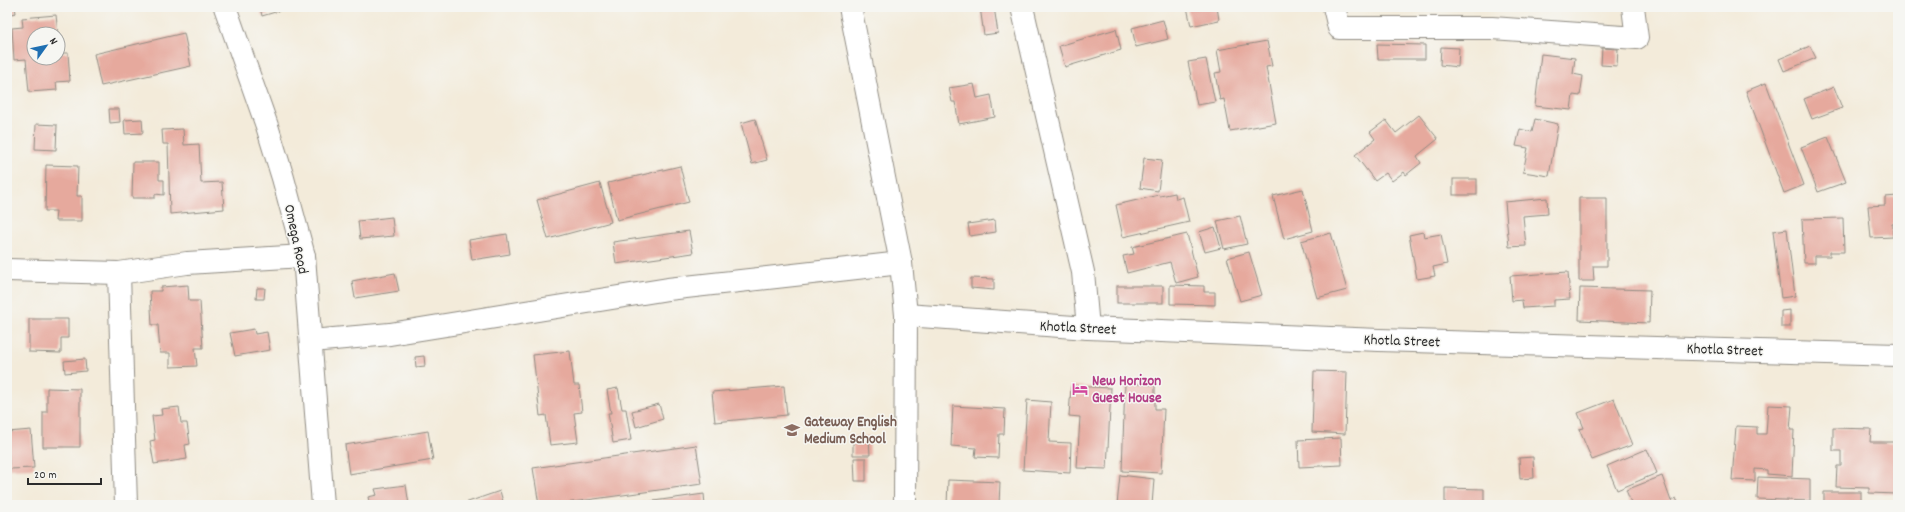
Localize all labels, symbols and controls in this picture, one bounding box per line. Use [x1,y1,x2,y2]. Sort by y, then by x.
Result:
north arrow [26,26,66,66]
text: N [45,35,61,49]
street label: Omega Road [277,203,313,276]
street label: Khotla Street [1039,316,1117,342]
street label: Khotla Street [1363,330,1441,354]
street label: Khotla Street [1686,339,1764,363]
place label: New Horizon Guest House [1092,371,1162,410]
hotel icon: New Horizon Guest House [1071,380,1089,398]
place label: Gateway English Medium School [804,412,897,451]
school or university icon: Gateway English Medium School [783,421,801,439]
scale bar [28,460,101,486]
text: 20 m [34,467,57,484]

